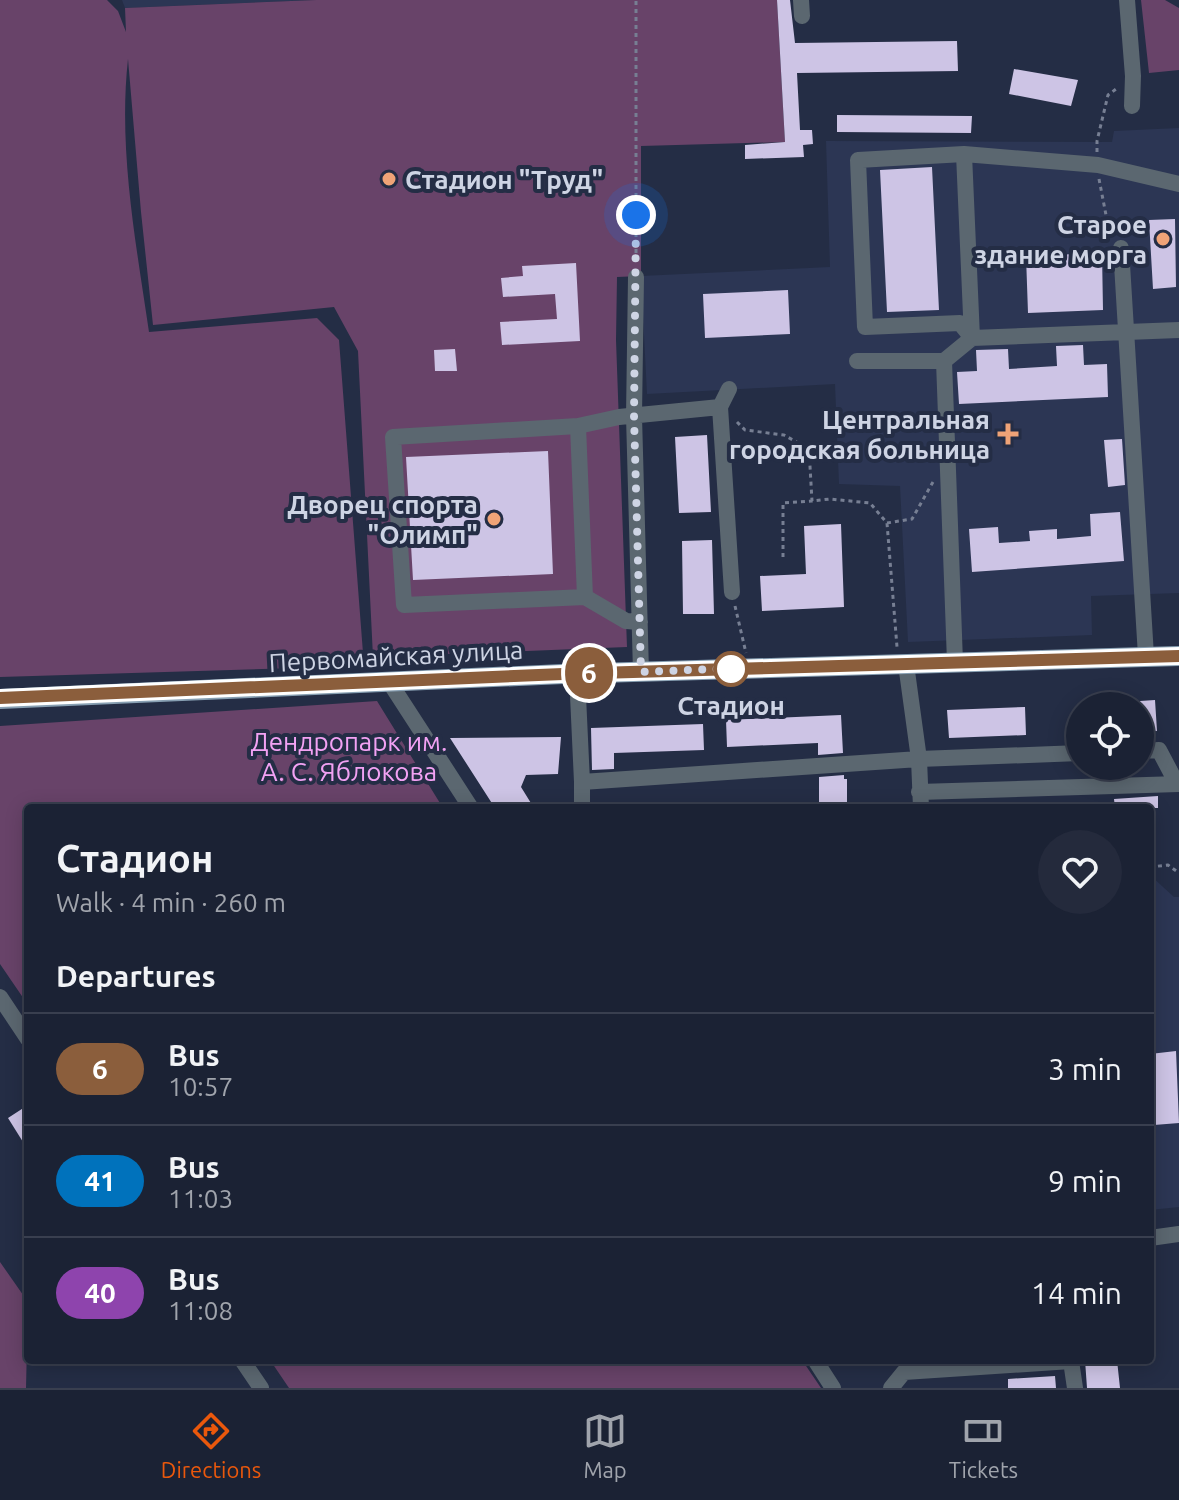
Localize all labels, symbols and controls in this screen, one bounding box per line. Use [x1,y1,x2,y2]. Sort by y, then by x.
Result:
place label: Стадион "Труд" [405,165,603,194]
marker: Стадион "Труд" [380,170,398,188]
your location [616,195,656,235]
place label: Старое здание морга [974,210,1147,269]
marker: Старое здание морга [1154,230,1172,248]
place label: Центральная городская больница [729,405,990,464]
marker: Центральная городская больница [997,423,1019,445]
place label: Дворец спорта "Олимп" [287,490,478,549]
marker: Дворец спорта "Олимп" [485,510,503,528]
street label: Первомайская улица [268,635,524,677]
line badge: 6 [563,647,615,699]
marker: Стадион [714,652,748,686]
text: 6 [581,657,597,688]
place label: Стадион [677,691,785,720]
map controls [1066,692,1154,780]
button: locate [1066,692,1154,780]
park label: Дендропарк им. А. С. Яблокова [251,727,447,786]
button: heart [1038,830,1122,914]
text: Стадион [56,837,213,879]
text: Walk · 4 min · 260 m [56,888,286,917]
text: Departures [56,959,216,993]
text: Bus [168,1038,220,1072]
text: 3 min [1048,1052,1122,1086]
text: 6 [92,1053,108,1084]
text: 10:57 [168,1072,233,1101]
text: Bus [168,1150,220,1184]
text: 9 min [1048,1164,1122,1198]
text: 41 [84,1165,116,1196]
text: 11:03 [168,1184,233,1213]
text: Bus [168,1262,220,1296]
text: 14 min [1031,1276,1122,1310]
text: 40 [84,1277,116,1308]
text: 11:08 [168,1296,233,1325]
tab: Directions [161,1409,261,1482]
tab: Map [583,1409,627,1482]
tab: Tickets [949,1409,1018,1482]

